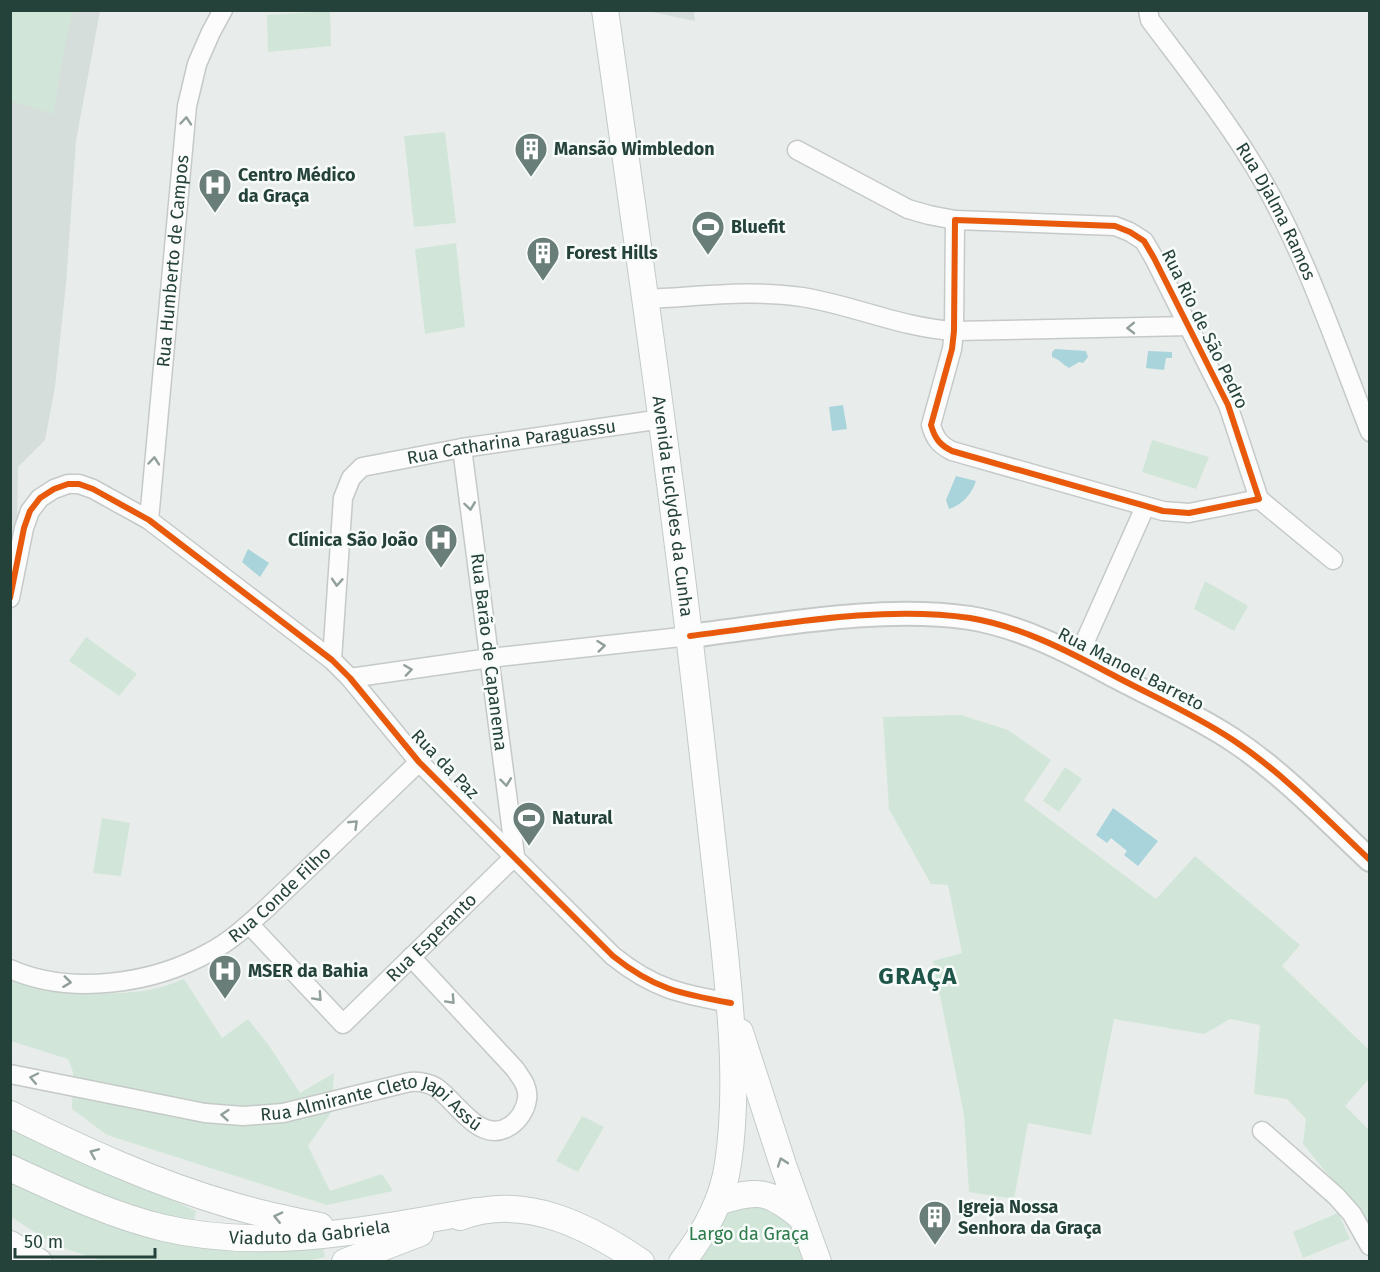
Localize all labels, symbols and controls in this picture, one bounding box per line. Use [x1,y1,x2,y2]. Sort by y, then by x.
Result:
one-way arrow [179,116,192,125]
building icon: Mansão Wimbledon [513,131,549,178]
place label: Mansão Wimbledon [554,138,715,160]
street label: Rua Djalma Ramos [1231,138,1321,284]
street label: Rua Humberto de Campos [152,154,193,368]
place label: Centro Médico da Graça [238,164,355,207]
hospital icon: Centro Médico da Graça [197,167,233,214]
sports icon: Bluefit [690,209,726,256]
place label: Bluefit [731,216,786,238]
building icon: Forest Hills [525,235,561,282]
place label: Forest Hills [566,242,658,264]
street label: Rua Rio de São Pedro [1157,246,1253,412]
one-way arrow [1126,321,1135,334]
street label: Avenida Euclydes da Cunha [648,395,698,618]
street label: Rua Catharina Paraguassu [405,415,617,469]
one-way arrow [148,457,161,466]
one-way arrow [463,501,475,510]
hospital icon: Clínica São João [423,522,459,569]
place label: Clínica São João [288,529,418,551]
street label: Rua Barão de Capanema [466,552,512,752]
one-way arrow [331,578,344,587]
street label: Rua Manoel Barreto [1054,623,1208,715]
one-way arrow [597,640,606,653]
one-way arrow [403,664,412,676]
street label: Rua da Paz [406,725,484,804]
one-way arrow [499,778,511,787]
sports icon: Natural [511,800,547,847]
place label: Natural [552,807,613,829]
one-way arrow [348,820,358,831]
street label: Rua Conde Filho [224,842,335,947]
street label: Rua Esperanto [382,888,481,987]
hospital icon: MSER da Bahia [207,953,243,1000]
place label: MSER da Bahia [248,960,368,982]
district label: GRAÇA [878,962,958,992]
one-way arrow [63,976,72,988]
one-way arrow [311,991,322,1001]
one-way arrow [444,993,455,1003]
text: Rua Almirante Cleto Japi Assú [259,1071,486,1136]
one-way arrow [29,1072,39,1085]
street label: Rua Almirante Cleto Japi Assú [248,1106,488,1140]
one-way arrow [221,1109,230,1122]
one-way arrow [89,1149,100,1161]
one-way arrow [777,1157,789,1168]
place label: Igreja Nossa Senhora da Graça [958,1196,1102,1239]
building icon: Igreja Nossa Senhora da Graça [917,1199,953,1246]
one-way arrow [273,1211,283,1224]
street label: Viaduto da Gabriela [228,1215,392,1249]
scale bar [15,1221,154,1259]
park label: Largo da Graça [689,1223,809,1245]
text: 50 m [24,1231,63,1253]

